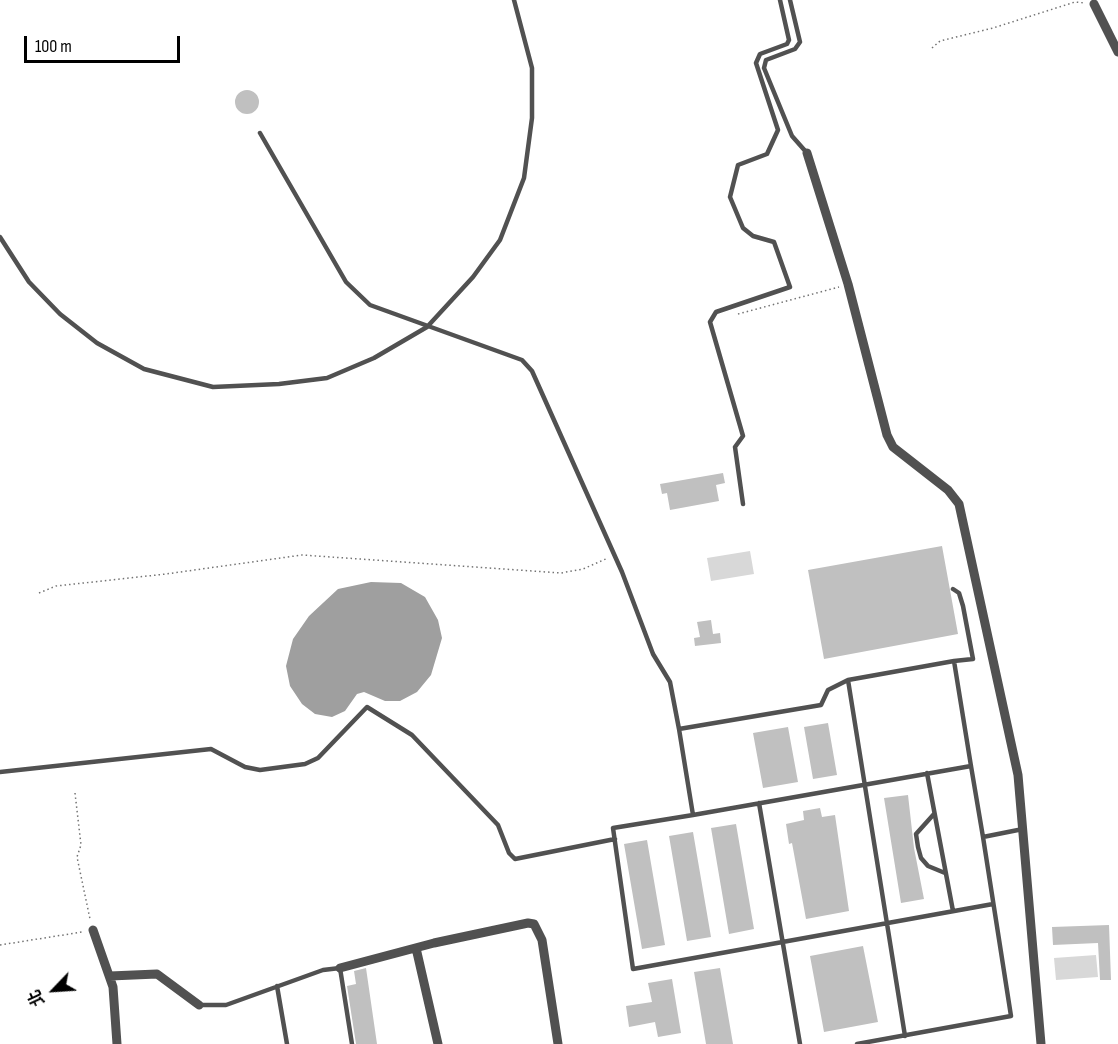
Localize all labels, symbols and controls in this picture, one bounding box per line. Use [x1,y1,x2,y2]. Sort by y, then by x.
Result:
scale bar [27,24,183,62]
text: 100 m [35,36,72,57]
north arrow [24,960,84,1020]
text: 北 [25,987,49,1009]

